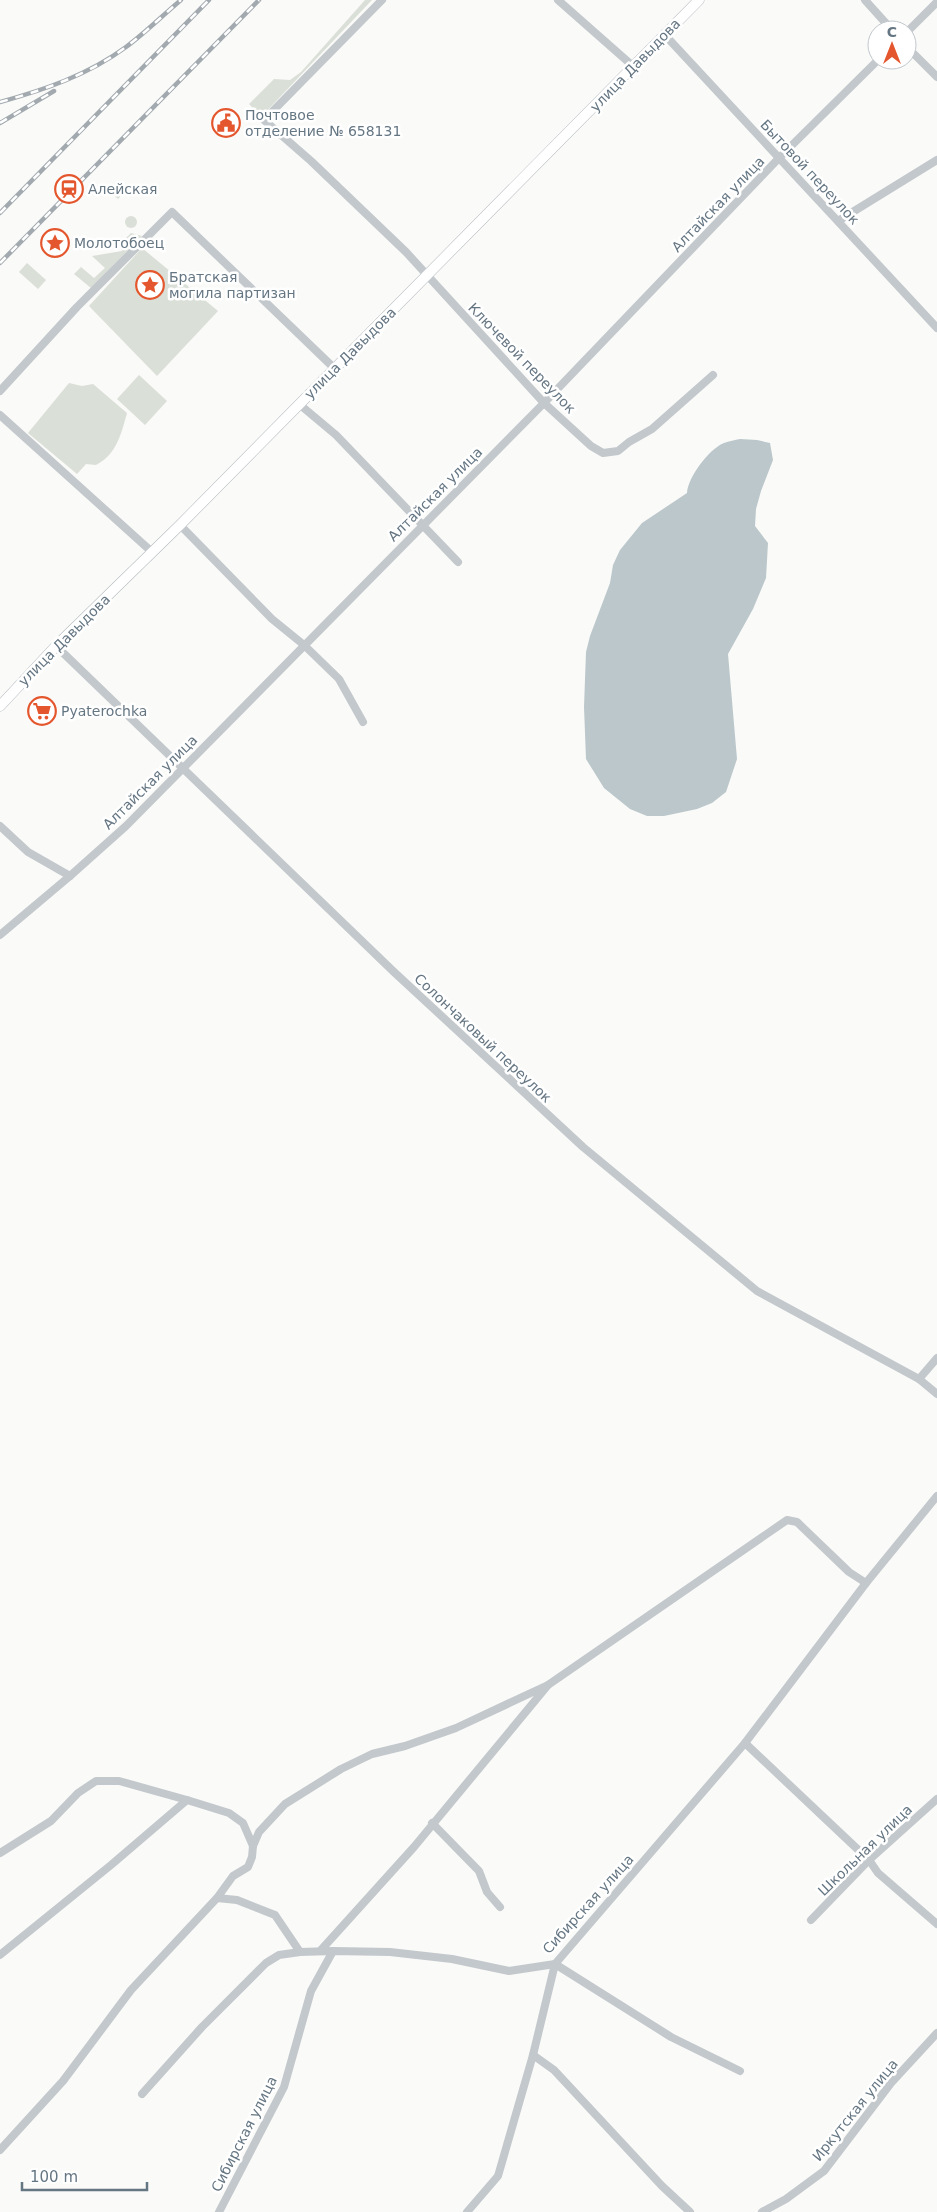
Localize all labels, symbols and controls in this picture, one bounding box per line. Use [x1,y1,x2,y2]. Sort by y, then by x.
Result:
street label: улица Давыдова [587,15,683,115]
north arrow [867,20,917,70]
text: С [887,24,897,40]
place label: Почтовое отделение № 658131 [245,107,401,139]
public building icon: Почтовое отделение № 658131 [211,108,241,138]
street label: Бытовой переулок [757,116,863,228]
street label: Алтайская улица [668,153,768,255]
station icon: Алейская [54,174,84,204]
place label: Алейская [88,181,157,197]
place icon: Молотобоец [40,228,70,258]
place label: Молотобоец [74,235,164,251]
place label: Братская могила партизан [169,269,296,301]
place icon: Братская могила партизан [135,270,165,300]
street label: Ключевой переулок [465,299,579,417]
street label: улица Давыдова [301,304,399,402]
street label: Алтайская улица [385,444,485,544]
street label: улица Давыдова [15,591,113,689]
supermarket icon: Pyaterochka [27,696,57,726]
place label: Pyaterochka [61,703,147,719]
street label: Алтайская улица [100,732,200,832]
street label: Солончаковый переулок [411,970,555,1106]
street label: Школьная улица [815,1801,915,1899]
street label: Сибирская улица [539,1851,637,1957]
street label: Иркутская улица [809,2056,901,2164]
street label: Сибирская улица [208,2074,280,2194]
scale bar [22,2160,148,2192]
text: 100 m [30,2168,78,2186]

